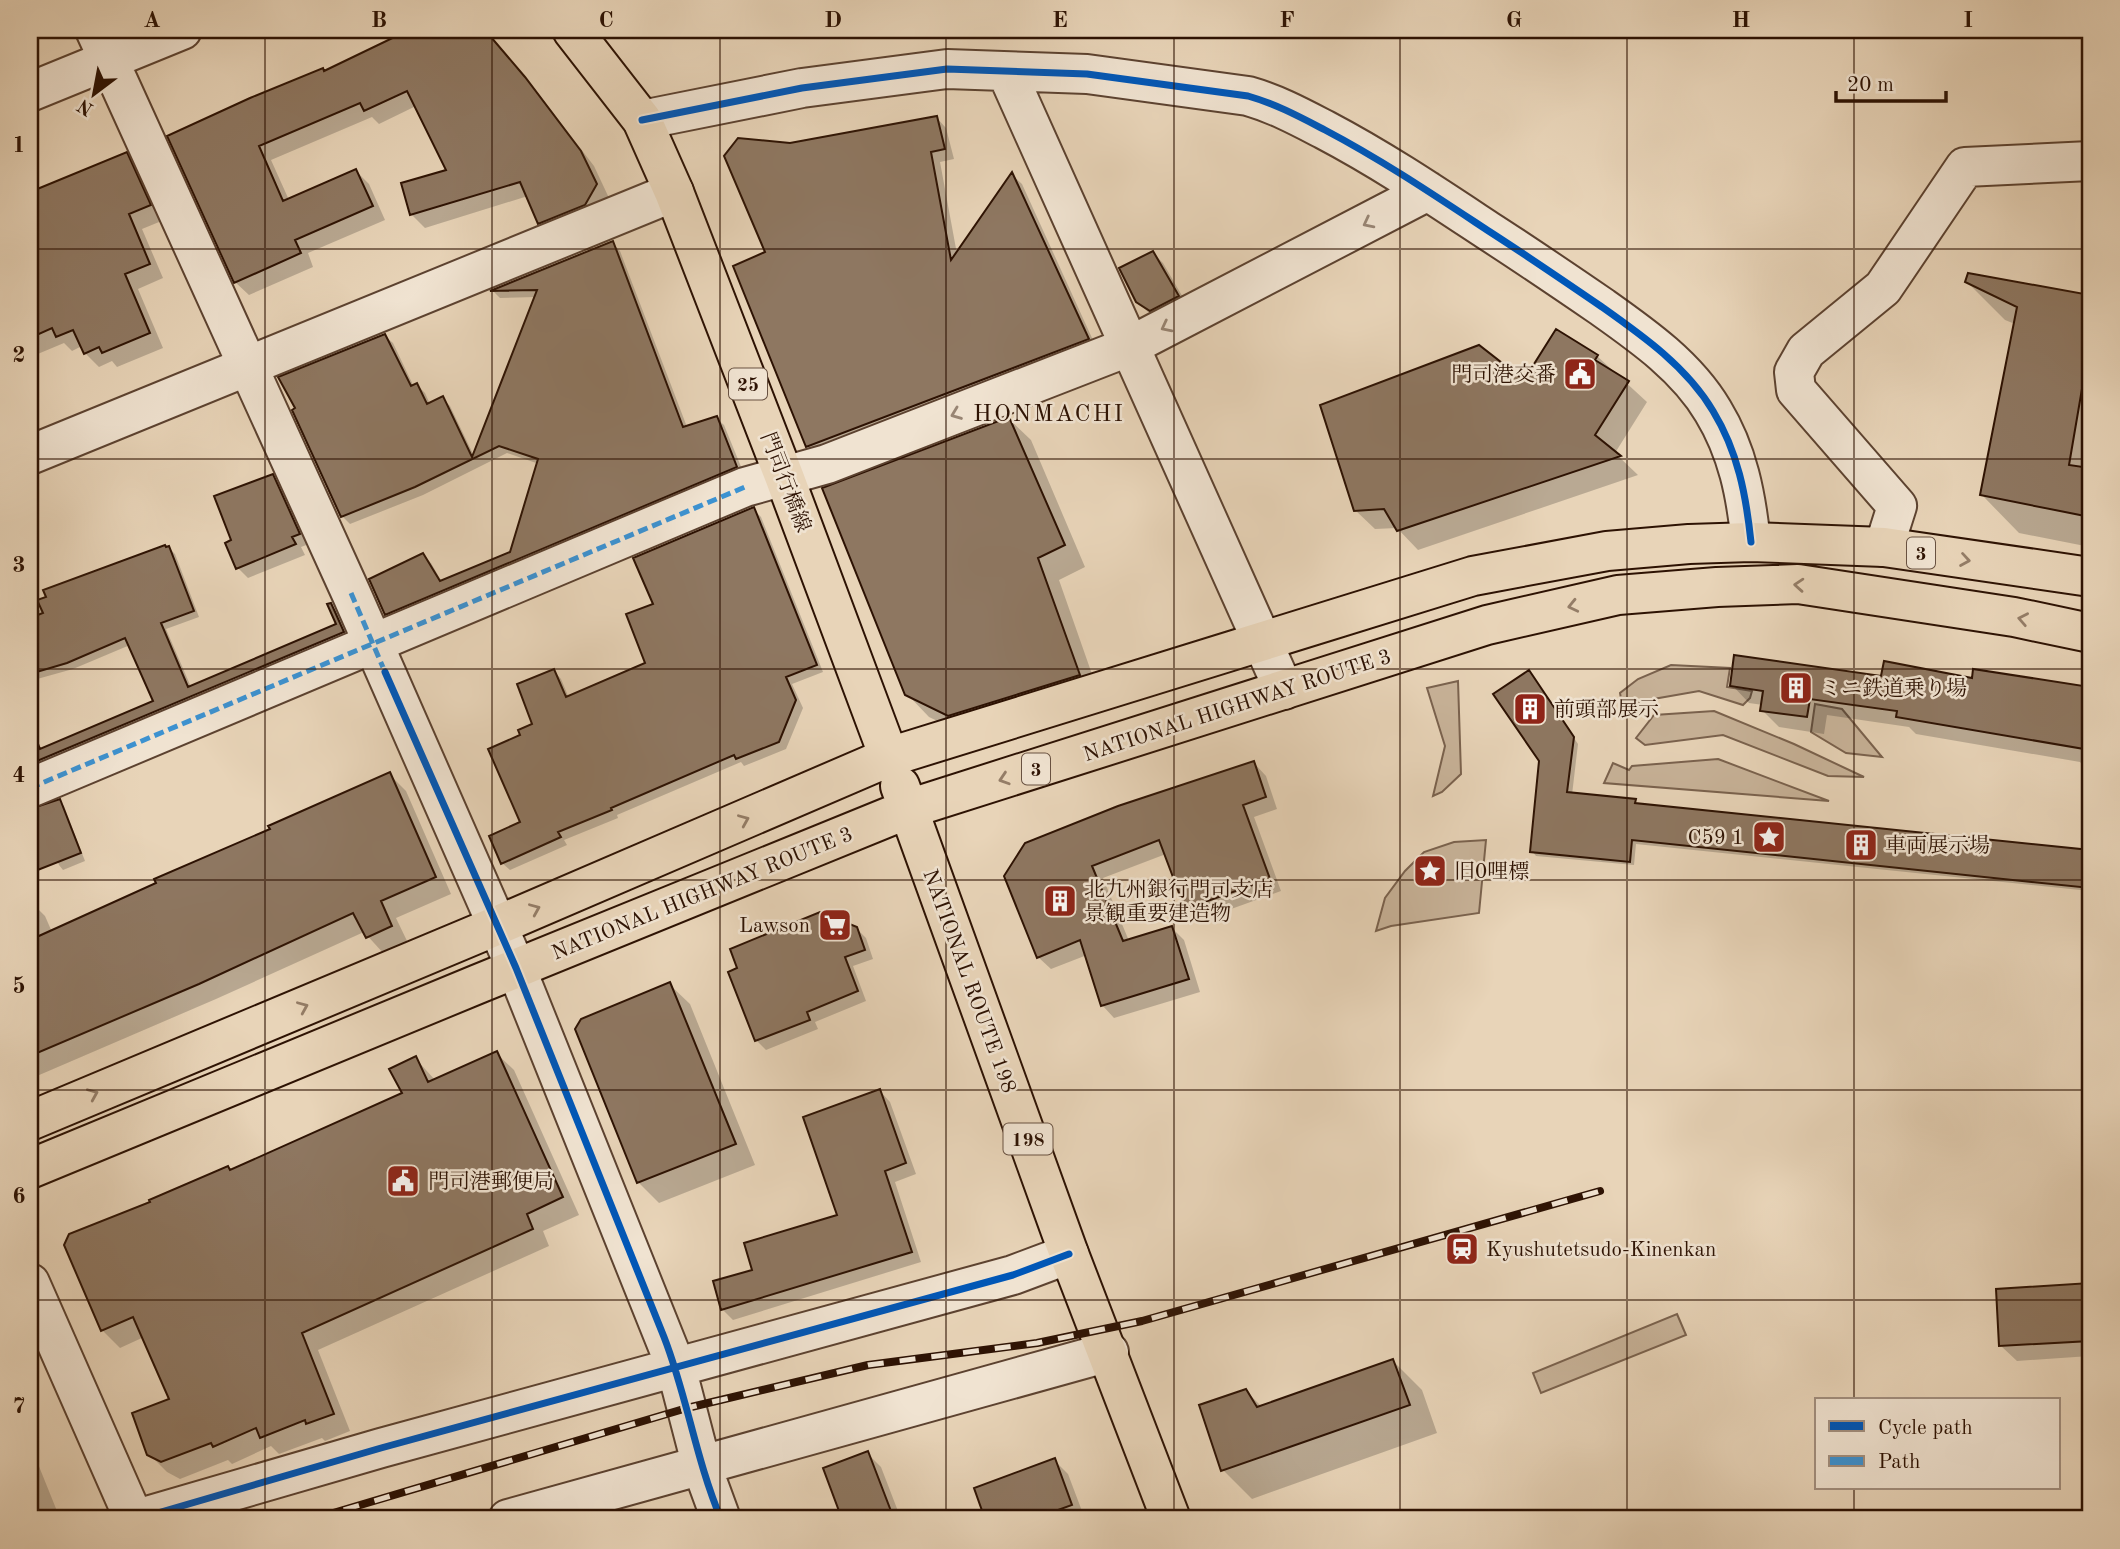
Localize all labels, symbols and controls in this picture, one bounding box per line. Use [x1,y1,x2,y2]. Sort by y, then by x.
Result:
text: A [143,9,161,32]
text: B [371,9,387,32]
text: C [598,9,614,32]
text: D [824,9,842,32]
text: E [1052,9,1068,32]
text: F [1279,9,1295,32]
text: G [1506,9,1522,32]
text: H [1732,9,1750,32]
text: I [1963,9,1973,32]
north arrow [60,60,130,130]
scale bar [1836,60,1947,104]
text: 20 m [1847,75,1894,96]
text: N [75,94,98,118]
text: 1 [12,134,26,157]
one-way arrow [1363,214,1375,228]
one-way arrow [1161,319,1173,333]
text: 2 [12,344,26,367]
public building icon: 門司港交番 [1561,355,1599,393]
place label: 門司港交番 [1451,363,1556,386]
road number: 25 [729,368,767,400]
district label: HONMACHI [973,403,1125,427]
one-way arrow [950,406,962,420]
street label: 門司行橋線 [756,429,815,535]
road number: 3 [1907,538,1935,568]
one-way arrow [1959,552,1971,567]
text: 3 [12,554,26,577]
one-way arrow [1793,578,1804,593]
one-way arrow [1567,597,1579,612]
one-way arrow [2017,613,2029,628]
street label: NATIONAL HIGHWAY ROUTE 3 [1081,647,1394,766]
building icon: ミニ鉄道乗り場 [1777,669,1815,707]
place label: ミニ鉄道乗り場 [1820,677,1967,700]
building icon: 前頭部展示 [1511,690,1549,728]
place label: 前頭部展示 [1554,698,1659,721]
road number: 3 [1022,754,1050,784]
text: 4 [12,764,26,787]
one-way arrow [998,771,1010,785]
one-way arrow [737,814,749,828]
place icon: C59 1 [1750,818,1788,856]
street label: NATIONAL HIGHWAY ROUTE 3 [549,824,856,965]
building icon: 車両展示場 [1842,826,1880,864]
place label: C59 1 [1688,828,1744,849]
place label: 車両展示場 [1885,834,1990,857]
place icon: 旧0哩標 [1411,852,1449,890]
place label: 旧0哩標 [1454,860,1529,883]
street label: NATIONAL ROUTE 198 [918,867,1019,1096]
place label: 北九州銀行門司支店 景観重要建造物 [1084,878,1273,925]
building icon: 北九州銀行門司支店 景観重要建造物 [1041,882,1079,920]
one-way arrow [528,904,540,918]
supermarket icon: Lawson [816,906,854,944]
place label: Lawson [739,916,810,937]
text: 5 [12,975,26,998]
one-way arrow [295,1001,308,1015]
one-way arrow [86,1089,98,1103]
road number: 198 [1004,1124,1052,1154]
public building icon: 門司港郵便局 [384,1162,422,1200]
place label: 門司港郵便局 [428,1170,554,1193]
text: 6 [12,1185,26,1208]
station icon: Kyushutetsudo-Kinenkan [1443,1230,1481,1268]
place label: Kyushutetsudo-Kinenkan [1486,1240,1716,1261]
text: 7 [12,1395,26,1418]
legend [1815,1398,2060,1490]
text: Cycle path [1878,1418,1973,1439]
text: Path [1878,1452,1921,1473]

